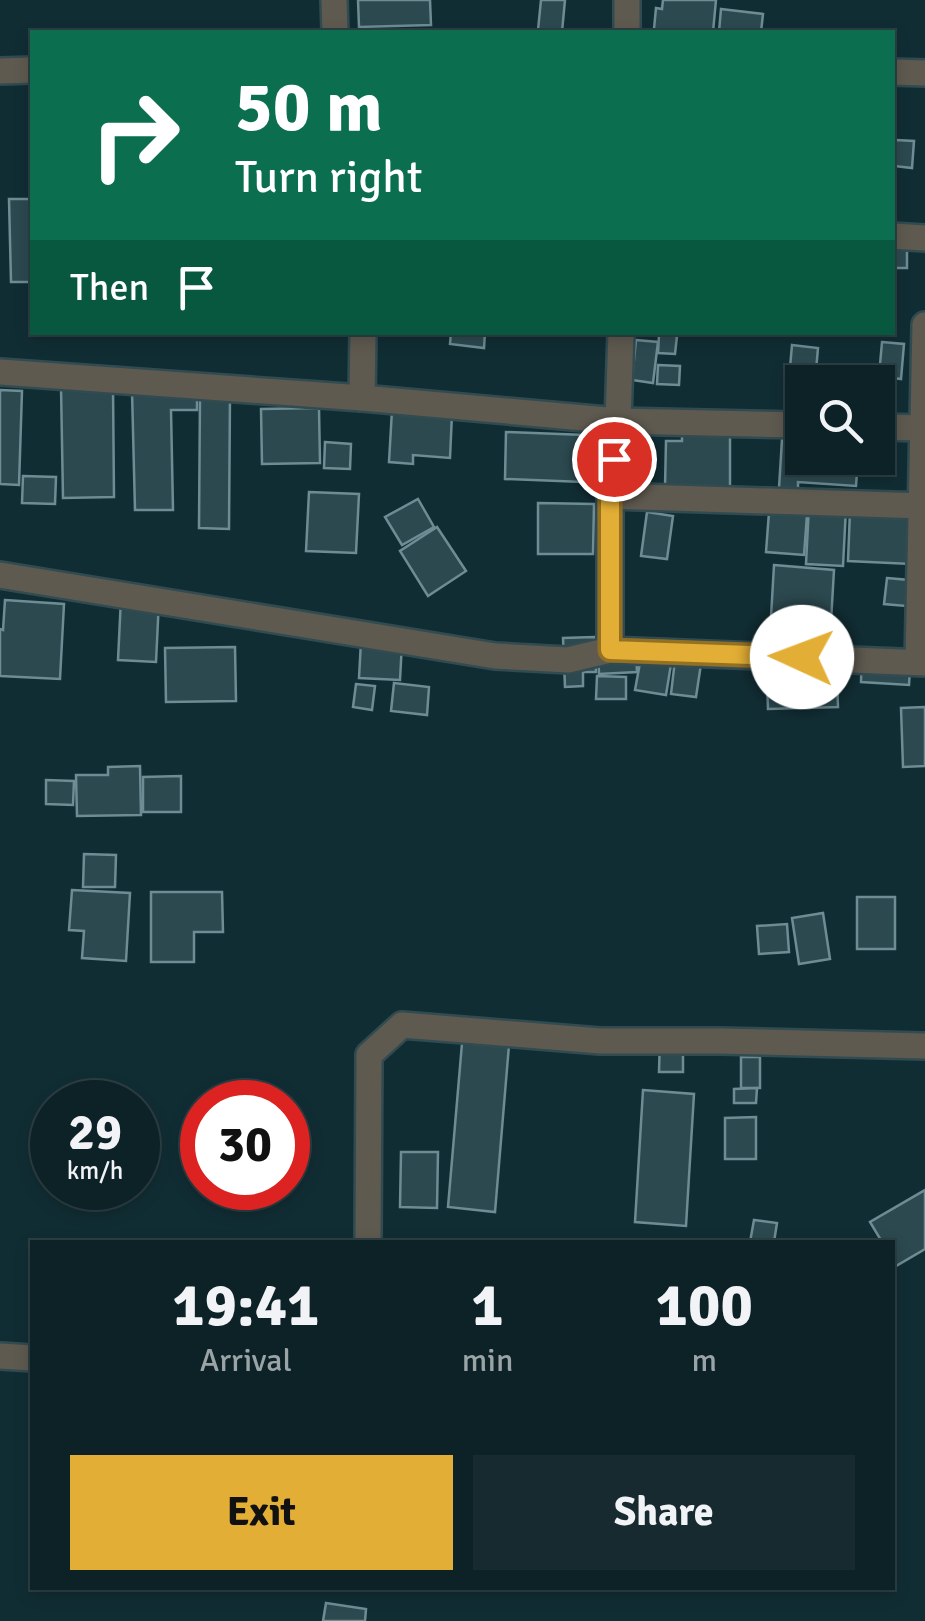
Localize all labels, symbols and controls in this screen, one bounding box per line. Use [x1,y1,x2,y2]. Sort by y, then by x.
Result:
text: 50 m [235,64,383,150]
icon: right [70,70,200,200]
text: Turn right [235,150,423,205]
icon: arrive [169,260,224,315]
text: Then [70,264,149,311]
map controls [785,365,895,475]
button: search [785,365,895,475]
pin [572,417,657,502]
icon: arrive [587,432,642,487]
position arrow [750,605,854,709]
speed limit sign: 30 [180,1080,310,1210]
text: 29 [68,1102,122,1164]
text: km/h [67,1155,123,1186]
text: 19:41 [172,1269,320,1343]
text: 1 [471,1269,504,1343]
text: 100 [656,1269,753,1343]
text: Arrival [200,1341,292,1380]
text: min [462,1341,513,1380]
text: m [691,1341,717,1380]
button: Exit [70,1455,453,1570]
button: Share [473,1455,855,1570]

